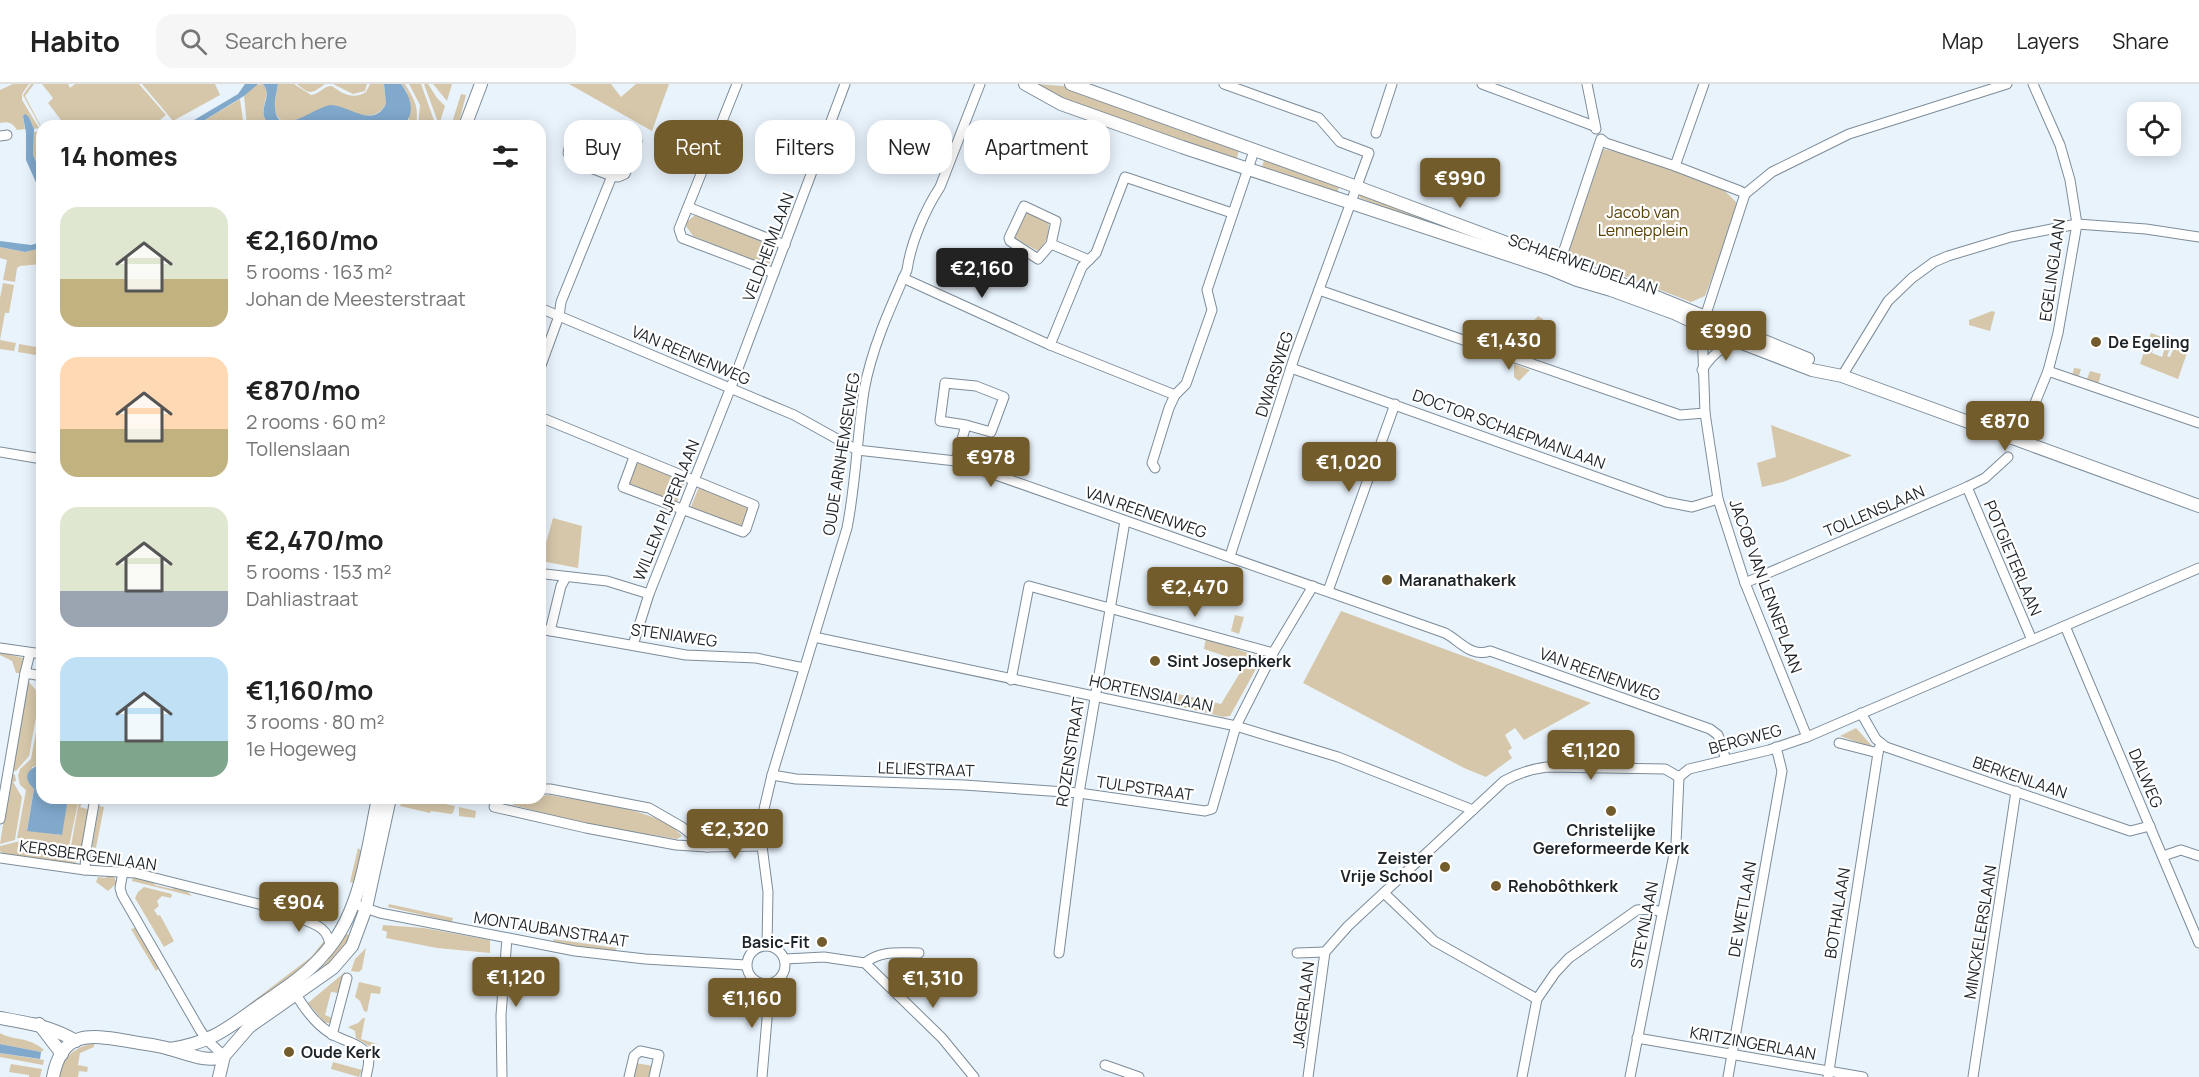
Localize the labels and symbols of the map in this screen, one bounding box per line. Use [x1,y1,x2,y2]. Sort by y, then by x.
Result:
pin: €990 [1424,158,1496,209]
street label: VELDHEIMLAAN [737,189,799,305]
park label: Jacob van Lennepplein [1598,201,1688,241]
street label: EGELINGLAAN [2034,217,2070,323]
street label: SCHAERWEIJDELAAN [1505,228,1661,300]
pin: €2,160 [933,248,1031,299]
pin: €990 [1690,311,1762,362]
street label: VAN REENENWEG [628,320,754,390]
pin: €1,430 [1460,320,1558,371]
street label: DWARSWEG [1250,328,1298,420]
place label: De Egeling [2108,331,2190,353]
marker: De Egeling [2089,335,2103,349]
street label: OUDE ARNHEMSEWEG [817,371,865,537]
street label: DOCTOR SCHAEPMANLAAN [1409,384,1609,474]
pin: €870 [1969,401,2041,452]
street label: WILLEM PIJPERLAAN [628,436,704,584]
pin: €978 [955,437,1027,488]
pin: €1,020 [1300,442,1398,493]
street label: TOLLENSLAAN [1820,480,1928,542]
street label: VAN REENENWEG [1082,481,1210,543]
street label: JACOB VAN LENNEPLAAN [1724,496,1808,676]
street label: POTGIETERLAAN [1979,497,2047,619]
pin: €2,470 [1146,567,1244,618]
place label: Maranathakerk [1399,569,1516,591]
marker: Maranathakerk [1380,573,1394,587]
street label: STENIAWEG [629,618,719,652]
street label: VAN REENENWEG [1537,642,1663,706]
place label: Sint Josephkerk [1167,650,1291,672]
marker: Sint Josephkerk [1148,654,1162,668]
street label: HORTENSIALAAN [1087,669,1215,717]
street label: ROZENSTRAAT [1050,695,1090,808]
street label: BERGWEG [1706,719,1784,759]
pin: €1,120 [1542,730,1640,781]
street label: DALWEG [2124,745,2168,811]
street label: BERKENLAAN [1970,751,2070,803]
street label: LELIESTRAAT [877,756,975,782]
street label: TULPSTRAAT [1095,770,1195,806]
marker: Christelijke Gereformeerde Kerk [1604,804,1618,818]
pin: €2,320 [686,809,784,860]
place label: Christelijke Gereformeerde Kerk [1533,819,1689,859]
street label: KERSBERGENLAAN [18,834,158,876]
place label: Zeister Vrije School [1340,847,1433,887]
street label: DE WETLAAN [1723,859,1761,959]
marker: Zeister Vrije School [1438,860,1452,874]
street label: MINCKELERSLAAN [1959,863,2001,1001]
street label: BOTHALAAN [1819,866,1855,960]
place label: Rehobôthkerk [1508,875,1618,897]
marker: Rehobôthkerk [1489,879,1503,893]
street label: STEYNLAAN [1625,880,1663,970]
pin: €904 [263,882,335,933]
street label: MONTAUBANSTRAAT [472,906,630,952]
place label: Basic-Fit [742,931,810,953]
marker: Basic-Fit [815,935,829,949]
pin: €1,120 [467,957,565,1008]
pin: €1,310 [884,958,982,1009]
street label: JAGERLAAN [1287,960,1319,1050]
pin: €1,160 [703,978,801,1029]
street label: KRITZINGERLAAN [1688,1021,1818,1065]
place label: Oude Kerk [301,1041,380,1063]
marker: Oude Kerk [282,1045,296,1059]

